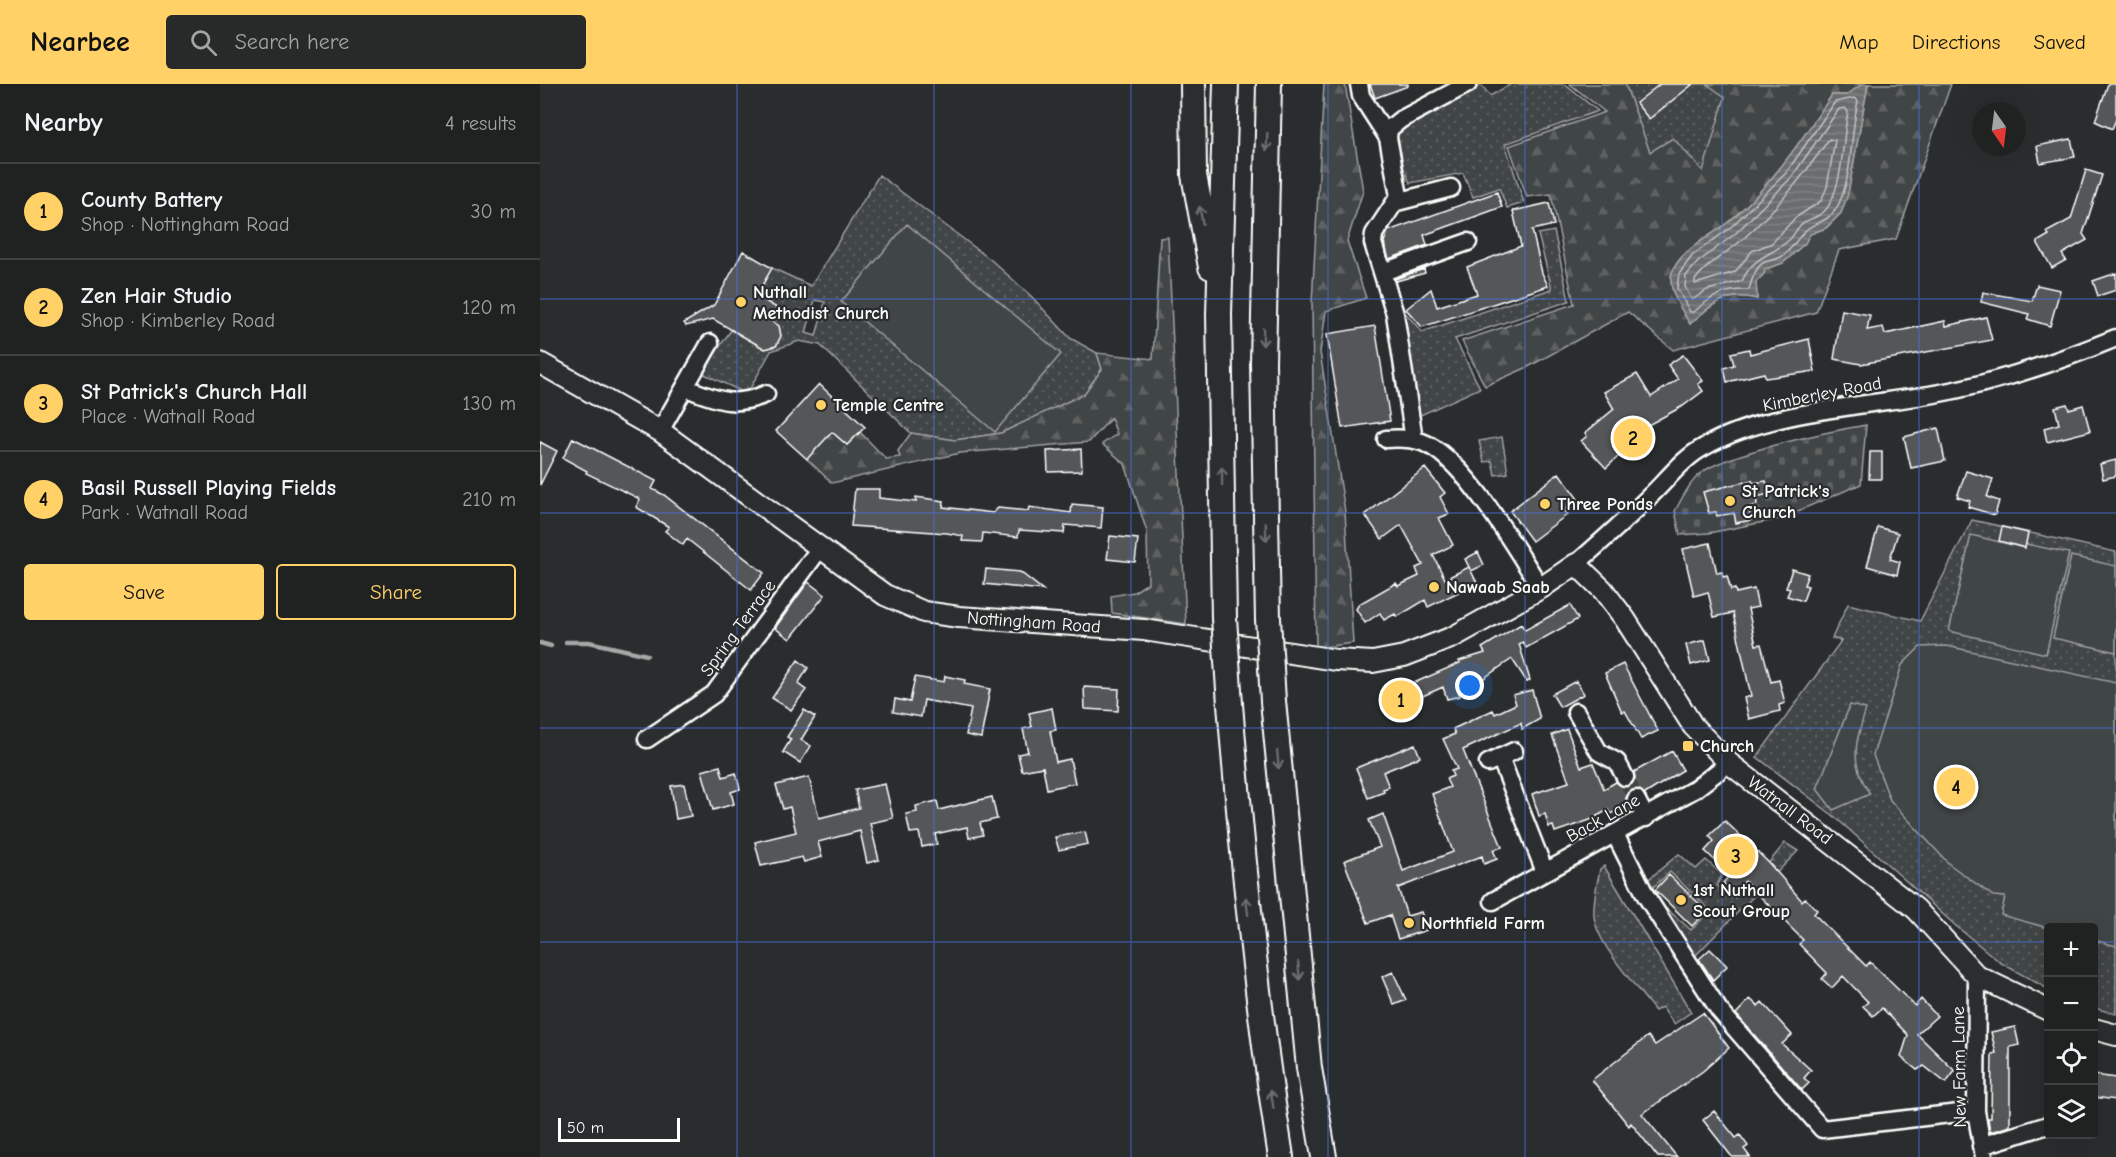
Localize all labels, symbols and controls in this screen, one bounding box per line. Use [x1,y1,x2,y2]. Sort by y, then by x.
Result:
search box [166,15,586,69]
text: Nearbee [30,26,130,58]
icon: search [187,26,220,59]
text: Search here [235,29,349,55]
text: Map [1839,30,1879,54]
text: Directions [1912,30,2001,54]
text: Saved [2034,30,2086,54]
north arrow [1972,102,2026,156]
text: Nearby [24,108,103,138]
text: 4 results [445,112,516,135]
one-way arrow [1262,132,1273,152]
text: County Battery [81,187,222,213]
text: 1 [40,200,47,223]
text: 30 m [470,200,516,223]
one-way arrow [1195,206,1206,226]
text: Shop · Nottingham Road [81,213,289,236]
place label: Nuthall Methodist Church [753,282,889,324]
text: Zen Hair Studio [81,283,232,309]
marker: Nuthall Methodist Church [734,295,748,309]
text: 2 [39,296,48,319]
text: 120 m [462,296,516,319]
text: Shop · Kimberley Road [81,309,275,332]
one-way arrow [1257,327,1269,347]
street label: Kimberley Road [1761,373,1883,416]
text: St Patrick's Church Hall [81,379,307,405]
text: 3 [39,392,48,415]
text: 130 m [463,392,516,415]
place label: Temple Centre [833,395,944,416]
marker: Temple Centre [814,398,828,412]
text: Place · Watnall Road [81,405,255,428]
pin: 2 [1614,416,1652,460]
one-way arrow [1216,466,1228,486]
text: Basil Russell Playing Fields [81,475,336,501]
place label: St Patrick's Church [1742,481,1830,523]
text: 4 [39,488,48,511]
text: 210 m [462,488,516,511]
place label: Three Ponds [1557,494,1653,515]
marker: St Patrick's Church [1723,494,1737,508]
marker: Three Ponds [1538,497,1552,511]
text: Park · Watnall Road [81,501,248,524]
one-way arrow [1260,522,1271,542]
button: Save [24,564,264,620]
button: Share [276,564,516,620]
street label: Spring Terrace [696,576,780,681]
place label: Nawaab Saab [1446,577,1550,598]
marker: Nawaab Saab [1427,580,1441,594]
street label: Nottingham Road [967,607,1101,638]
your location [1455,671,1484,700]
pin: 1 [1382,678,1420,722]
place label: Church [1700,736,1754,757]
marker: Church [1681,739,1695,753]
one-way arrow [1273,749,1284,769]
pin: 4 [1936,764,1976,810]
street label: Watnall Road [1743,772,1836,849]
street label: Back Lane [1563,790,1644,847]
pin: 3 [1716,834,1756,878]
place label: 1st Nuthall Scout Group [1693,880,1790,922]
marker: 1st Nuthall Scout Group [1674,893,1688,907]
one-way arrow [1241,896,1252,916]
place label: Northfield Farm [1421,913,1545,934]
marker: Northfield Farm [1402,916,1416,930]
map controls [2044,923,2098,1139]
button: + [2044,923,2098,977]
one-way arrow [1294,960,1305,980]
button: − [2044,977,2098,1031]
street label: New Farm Lane [1948,1006,1971,1128]
button: locate [2044,1031,2098,1085]
button: layers [2044,1085,2098,1139]
one-way arrow [1266,1090,1277,1110]
scale bar [558,1115,680,1142]
text: 50 m [567,1119,604,1137]

